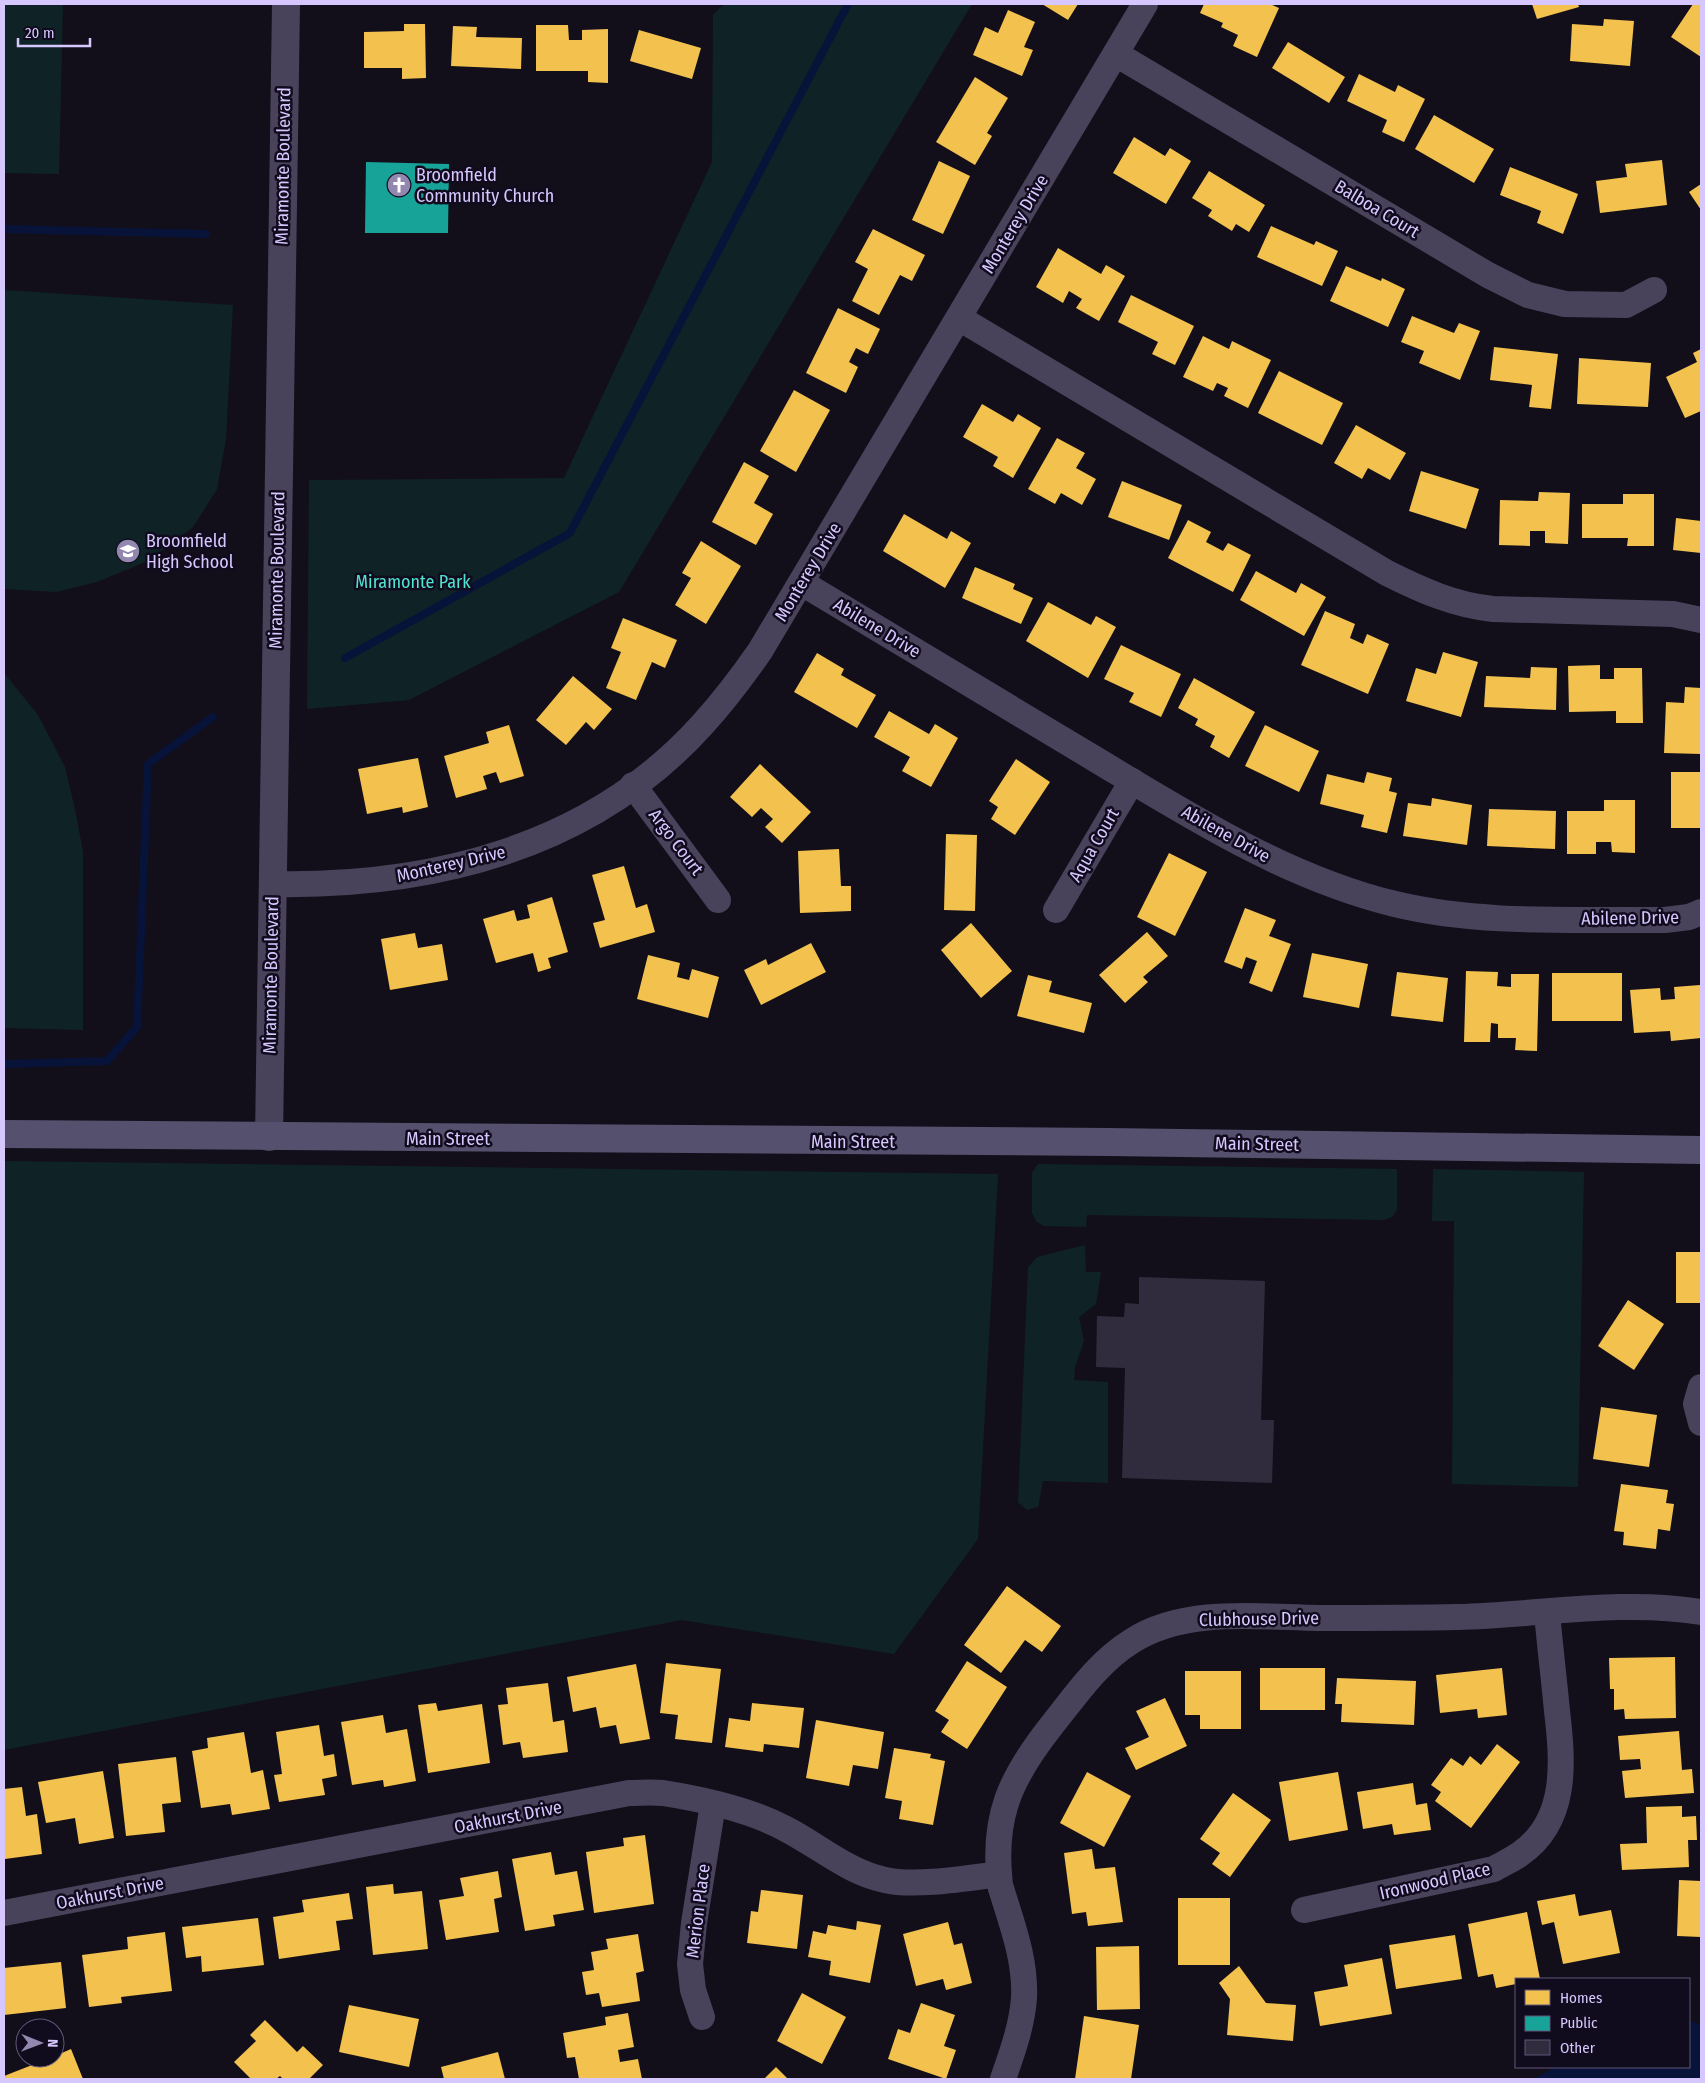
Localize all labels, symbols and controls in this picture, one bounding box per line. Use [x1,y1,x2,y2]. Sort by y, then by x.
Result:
scale bar [18,15,90,47]
text: 20 m [25,24,55,42]
street label: Miramonte Boulevard [271,87,295,245]
place label: Broomfield Community Church [416,164,554,207]
street label: Monterey Drive [977,171,1053,277]
church icon: Broomfield Community Church [386,172,412,198]
street label: Balboa Court [1331,175,1423,243]
street label: Miramonte Boulevard [265,491,289,649]
street label: Monterey Drive [770,519,846,625]
place label: Broomfield High School [146,530,234,573]
school or university icon: Broomfield High School [115,538,141,564]
park label: Miramonte Park [355,571,471,593]
street label: Abilene Drive [829,593,925,663]
street label: Abilene Drive [1178,801,1274,867]
street label: Aqua Court [1064,804,1124,886]
street label: Argo Court [644,805,708,880]
street label: Monterey Drive [394,841,508,887]
street label: Miramonte Boulevard [259,896,283,1054]
street label: Abilene Drive [1581,906,1679,930]
street label: Main Street [406,1128,490,1150]
street label: Main Street [811,1131,895,1153]
street label: Main Street [1215,1132,1299,1156]
street label: Clubhouse Drive [1199,1607,1319,1631]
street label: Oakhurst Drive [452,1796,564,1838]
street label: Ironwood Place [1377,1858,1493,1904]
street label: Merion Place [681,1863,715,1959]
street label: Oakhurst Drive [54,1872,166,1914]
legend [1515,1978,1690,2068]
text: Homes [1560,1989,1602,2007]
text: Public [1560,2014,1598,2032]
north arrow [15,2018,65,2068]
text: N [44,2039,61,2048]
text: Other [1560,2039,1596,2057]

